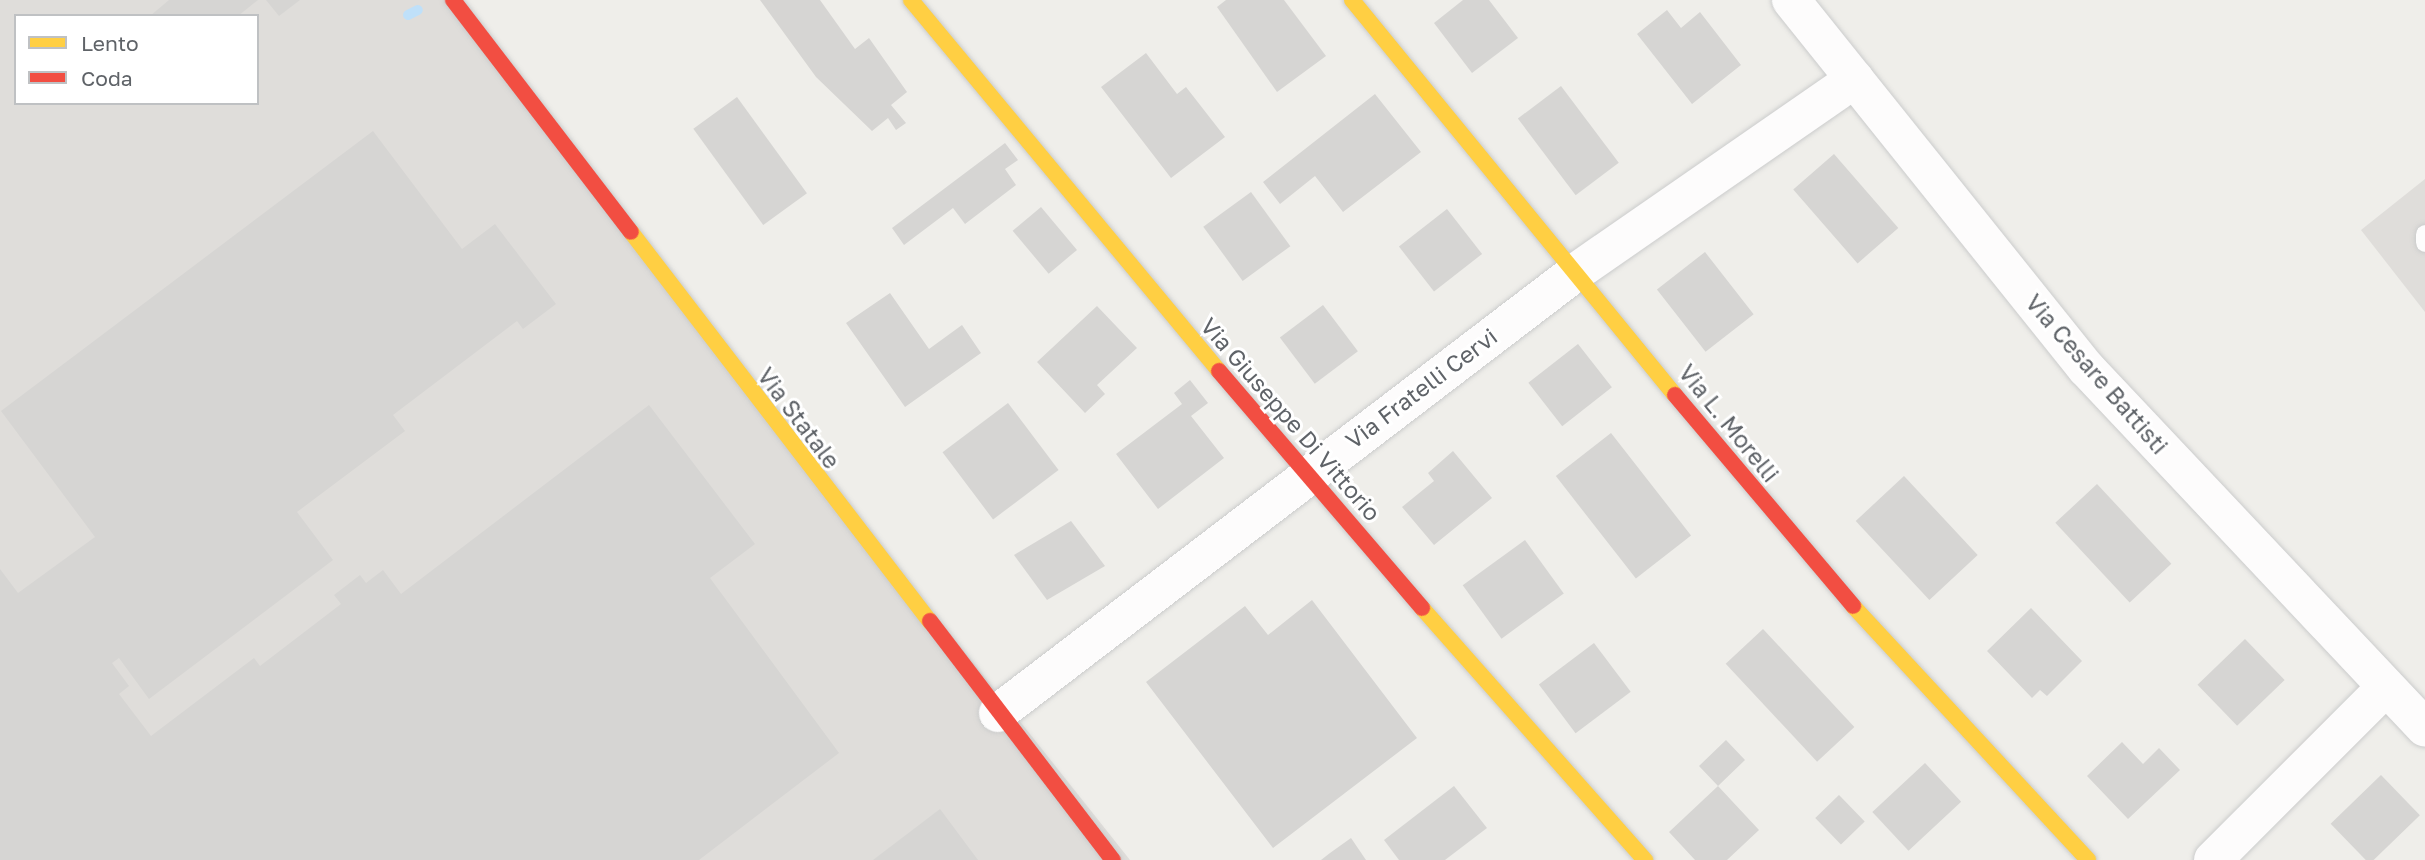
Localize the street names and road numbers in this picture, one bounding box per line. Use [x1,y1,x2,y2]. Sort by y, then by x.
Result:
street label: Via Cesare Battisti [2020,289,2174,459]
street label: Via Giuseppe Di Vittorio [1195,312,1387,526]
street label: Via Fratelli Cervi [1340,322,1502,454]
street label: Via L. Morelli [1673,359,1785,487]
street label: Via Statale [752,362,846,474]

